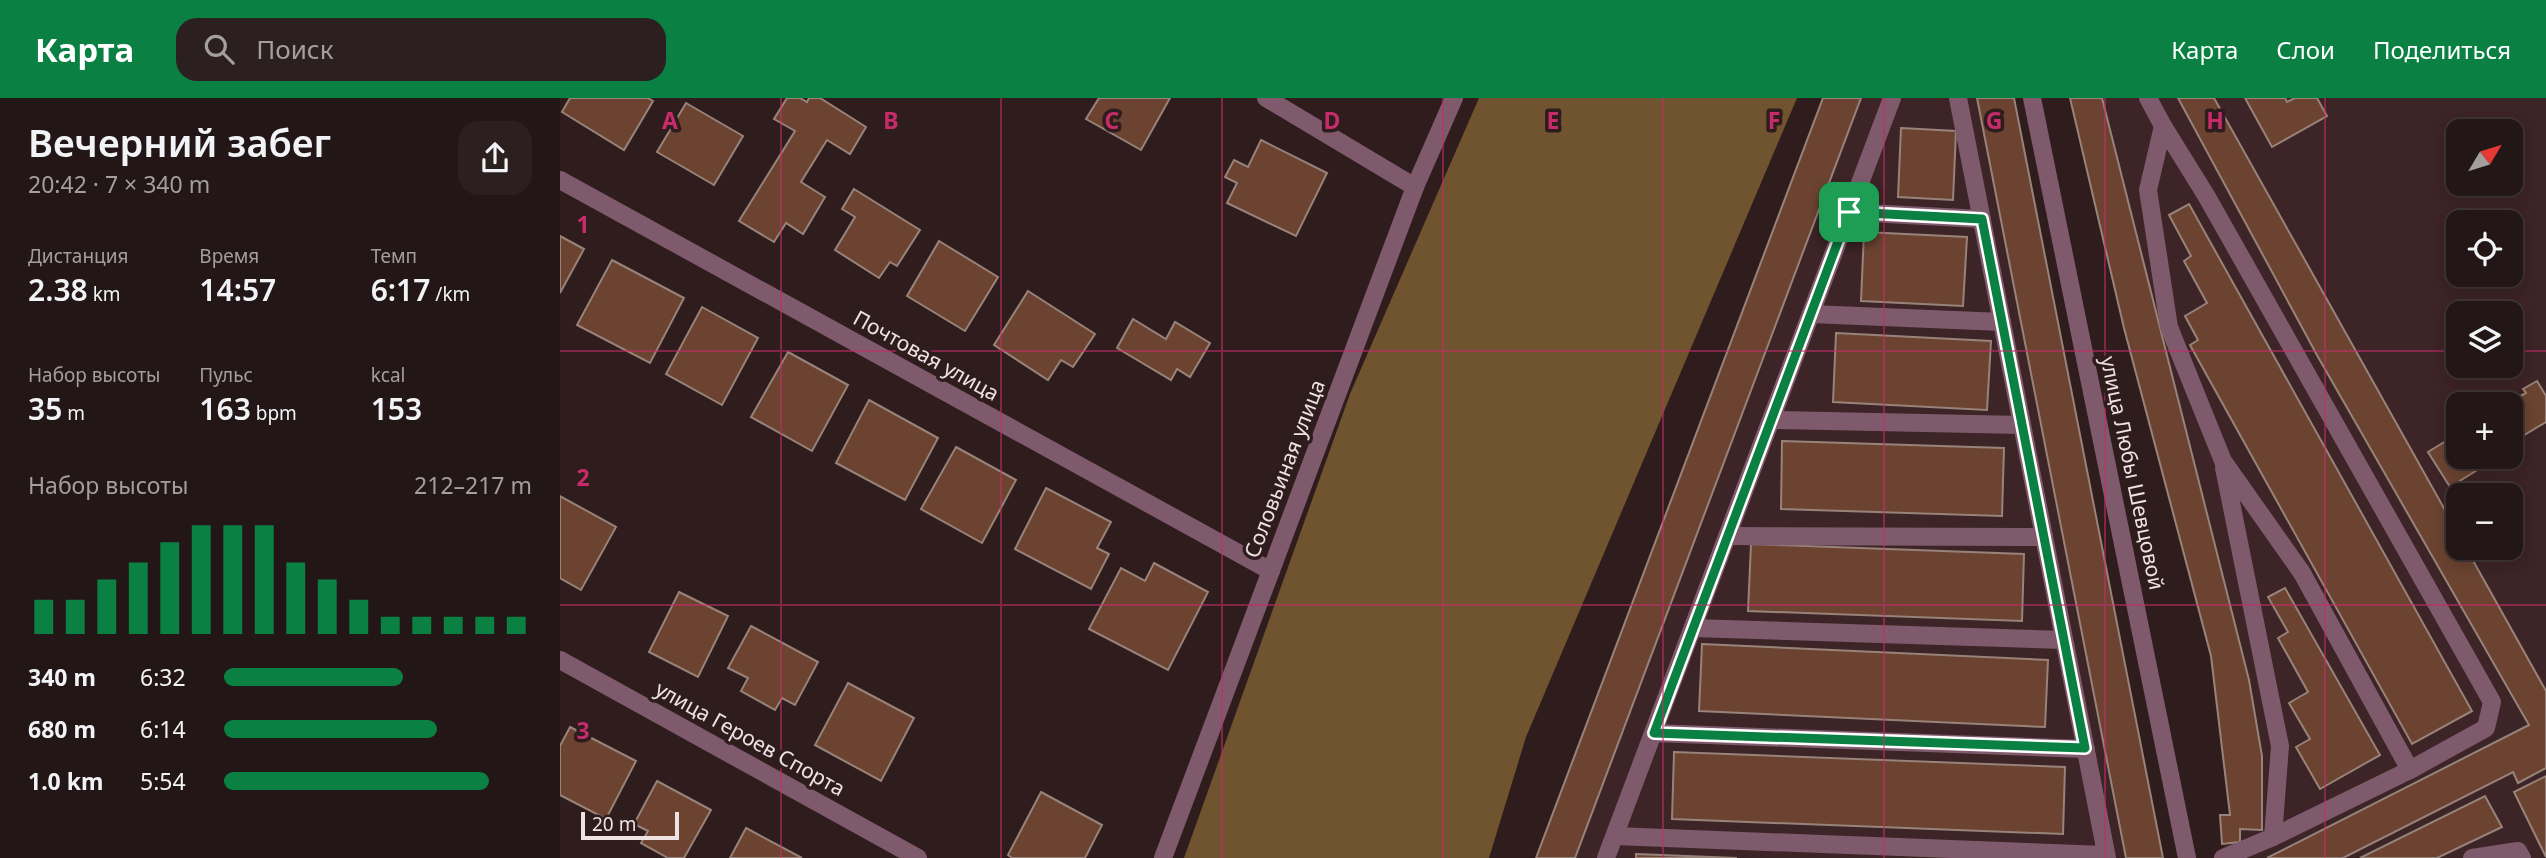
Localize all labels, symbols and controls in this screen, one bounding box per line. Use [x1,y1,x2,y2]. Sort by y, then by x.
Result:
search box [176,18,666,81]
text: Карта [35,27,134,72]
icon: search [200,30,238,68]
text: Поиск [256,31,333,67]
text: Карта [2171,33,2238,66]
text: Слои [2276,33,2335,66]
text: Поделиться [2373,33,2511,66]
text: A [662,104,678,136]
text: B [883,104,899,136]
text: C [1105,104,1120,136]
text: D [1324,104,1340,136]
text: E [1547,104,1559,136]
text: F [1768,104,1780,136]
text: G [1986,104,2002,136]
text: H [2206,104,2224,136]
text: Вечерний забег [28,116,331,168]
north arrow [2446,119,2524,196]
map controls [2446,119,2523,560]
button: share [458,121,532,195]
text: 20:42 · 7 × 340 m [28,168,210,200]
pin [1819,182,1879,242]
icon: arrive [1830,193,1868,231]
text: 1 [576,208,590,240]
button: locate [2446,210,2523,287]
text: Дистанция [28,243,128,269]
text: Время [199,243,259,269]
text: Темп [371,243,417,269]
text: 2.38 [28,269,88,310]
text: 14:57 [199,269,276,310]
text: 6:17 [371,269,430,310]
text: km [88,281,121,307]
text: /km [430,281,470,307]
button: layers [2446,301,2523,378]
street label: Почтовая улица [849,303,1004,407]
street label: улица Любы Шевцовой [2095,353,2171,592]
text: Набор высоты [28,362,160,388]
text: Пульс [199,362,253,388]
text: kcal [371,362,405,388]
street label: Соловьиная улица [1237,376,1331,562]
text: 35 [28,388,62,429]
text: 163 [199,388,251,429]
text: 153 [371,388,422,429]
button: + [2446,392,2523,469]
text: m [62,400,85,426]
text: bpm [251,400,297,426]
text: 2 [576,461,590,493]
text: Набор высоты [28,469,188,501]
text: 212–217 m [414,469,532,501]
button: − [2446,483,2523,560]
text: 340 m [28,661,96,693]
text: 6:32 [140,661,186,693]
street label: улица Героев Спорта [650,674,850,802]
text: 680 m [28,713,96,745]
text: 6:14 [140,713,186,745]
text: 3 [576,714,590,746]
text: 1.0 km [28,765,103,797]
text: 5:54 [140,765,186,797]
scale bar [581,809,679,841]
text: 20 m [592,811,636,837]

